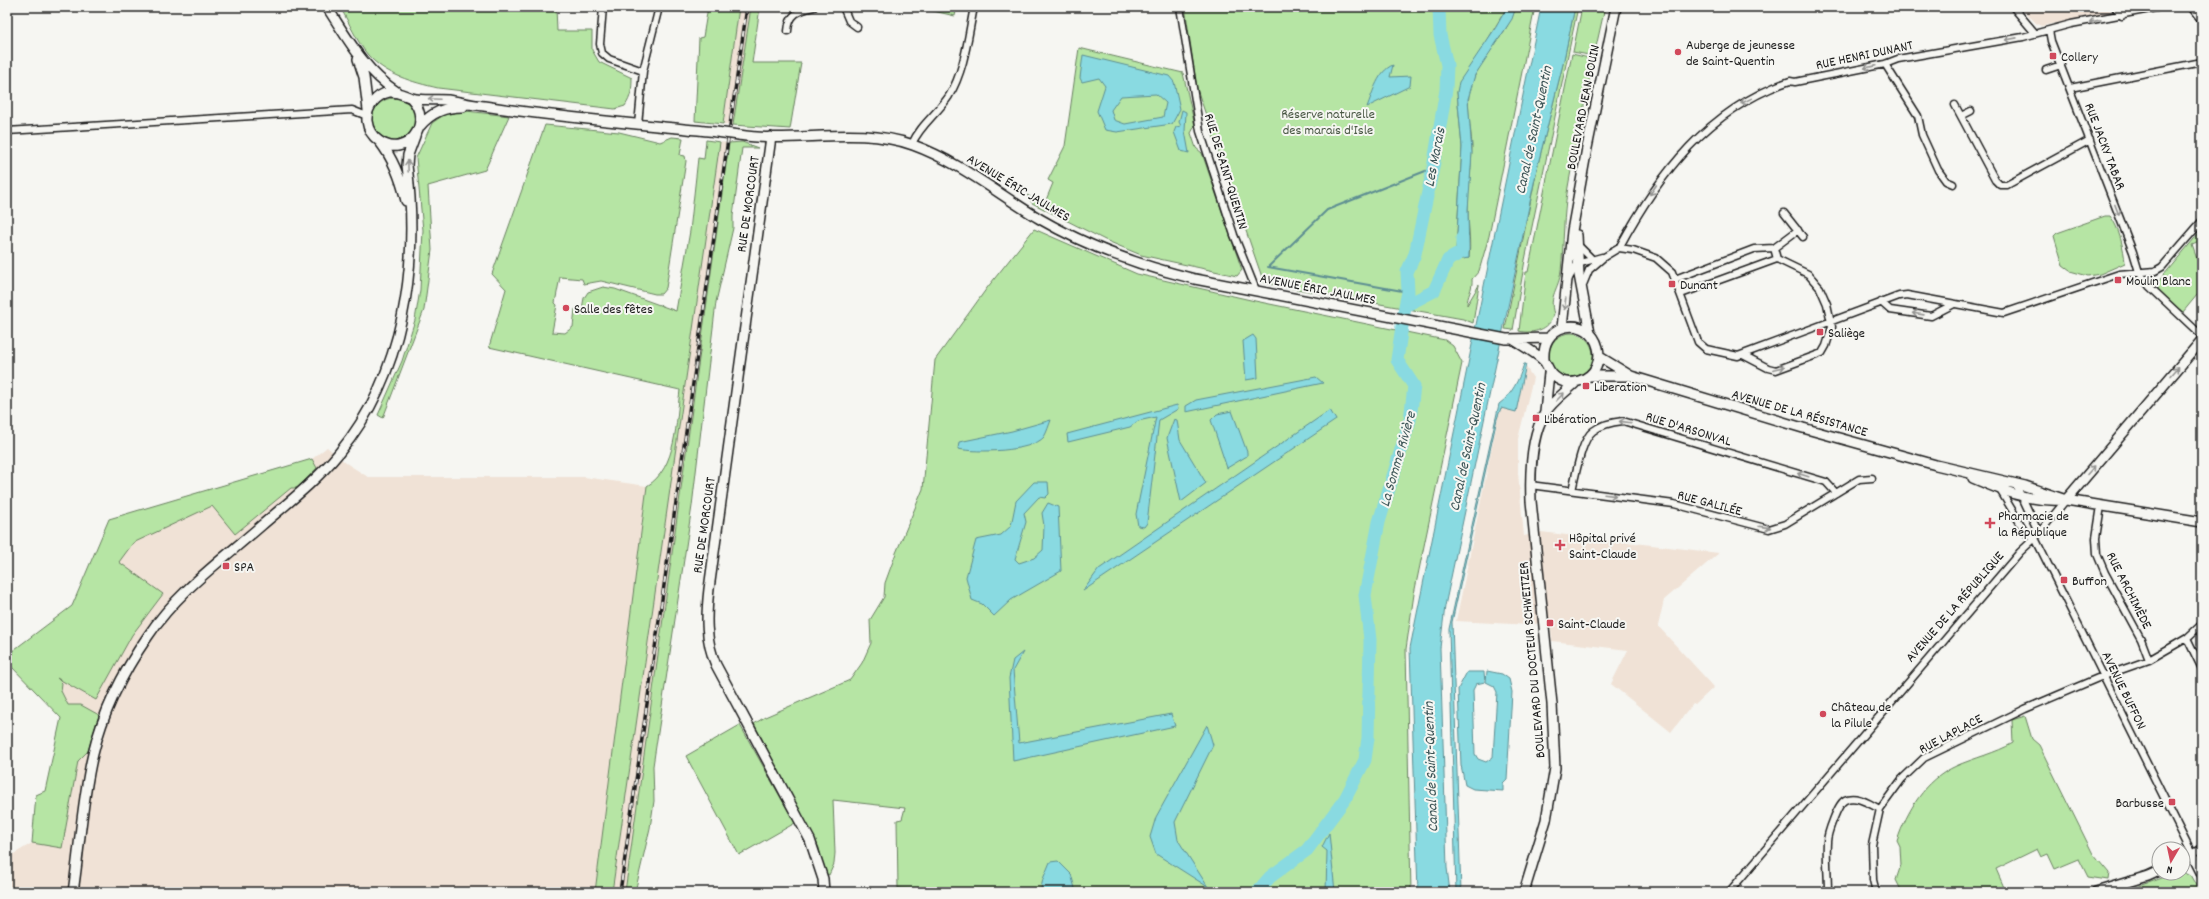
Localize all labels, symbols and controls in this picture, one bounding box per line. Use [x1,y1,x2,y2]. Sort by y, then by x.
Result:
one-way arrow [2089,17,2102,25]
one-way arrow [2005,35,2018,43]
place label: Auberge de jeunesse de Saint-Quentin [1686,36,1795,72]
street label: RUE HENRI DUNANT [1814,36,1915,76]
street label: BOULEVARD JEAN BOUIN [1562,43,1606,172]
marker: Auberge de jeunesse de Saint-Quentin [1673,47,1683,57]
place label: Collery [2061,48,2098,68]
marker: Collery [2048,51,2058,61]
water label: Canal de Saint-Quentin [1511,63,1559,196]
one-way arrow [1864,63,1877,71]
one-way arrow [428,96,441,103]
one-way arrow [1741,98,1753,105]
street label: RUE JACKY TABAR [2078,100,2130,193]
park label: Réserve naturelle des marais d'Isle [1281,105,1375,141]
street label: RUE DE SAINT-QUENTIN [1198,111,1252,232]
water label: Les Marais [1419,125,1453,189]
street label: AVENUE ÉRIC JAULMES [962,150,1073,228]
street label: RUE DE MORCOURT [732,154,766,254]
one-way arrow [404,160,412,173]
one-way arrow [1649,184,1657,195]
one-way arrow [2114,204,2122,216]
street label: AVENUE ÉRIC JAULMES [1258,269,1377,311]
place label: Moulin Blanc [2126,272,2191,292]
marker: Moulin Blanc [2113,275,2123,285]
place label: Dunant [1680,276,1718,296]
marker: Dunant [1667,279,1677,289]
one-way arrow [1561,297,1569,310]
place label: Salle des fêtes [574,300,653,320]
marker: Salle des fêtes [561,303,571,313]
one-way arrow [1912,310,1925,318]
place label: Saliège [1828,324,1865,344]
marker: Saliège [1815,327,1825,337]
one-way arrow [1772,363,1785,371]
one-way arrow [2170,366,2179,376]
place label: Liberation [1594,378,1647,398]
water label: Canal de Saint-Quentin [1445,380,1493,513]
marker: Liberation [1581,381,1591,391]
street label: AVENUE DE LA RÉSISTANCE [1729,385,1870,443]
one-way arrow [1555,392,1565,402]
street label: RUE D'ARSONVAL [1643,407,1734,453]
water label: La Somme Rivière [1375,408,1423,510]
place label: Libération [1544,410,1597,430]
marker: Libération [1531,413,1541,423]
one-way arrow [1619,418,1632,426]
one-way arrow [2086,465,2096,475]
one-way arrow [1797,471,1810,478]
street label: RUE DE MORCOURT [688,475,722,575]
street label: RUE GALILÉE [1675,486,1745,522]
one-way arrow [1603,491,1616,499]
place label: Pharmacie de la République [1998,507,2069,543]
marker: Pharmacie de la République [1985,518,1995,528]
one-way arrow [1758,523,1771,531]
place label: Hôpital privé Saint-Claude [1569,529,1636,565]
marker: Hôpital privé Saint-Claude [1554,539,1566,551]
street label: AVENUE DE LA RÉPUBLIQUE [1902,547,2010,667]
street label: RUE ARCHIMÈDE [2100,549,2157,634]
place label: SPA [234,558,255,578]
marker: SPA [221,561,231,571]
street label: BOULEVARD DU DOCTEUR SCHWEITZER [1514,561,1552,759]
place label: Buffon [2072,572,2107,592]
marker: Buffon [2059,575,2069,585]
place label: Saint-Claude [1558,615,1625,635]
marker: Saint-Claude [1545,618,1555,628]
street label: AVENUE BUFFON [2096,648,2151,733]
place label: Château de la Pilule [1831,698,1891,734]
water label: Canal de Saint-Quentin [1419,700,1445,832]
marker: Château de la Pilule [1818,709,1828,719]
street label: RUE LAPLACE [1916,709,1987,760]
place label: Barbusse [2116,794,2164,814]
marker: Barbusse [2167,797,2177,807]
north arrow [2151,841,2191,881]
text: N [2165,860,2174,877]

